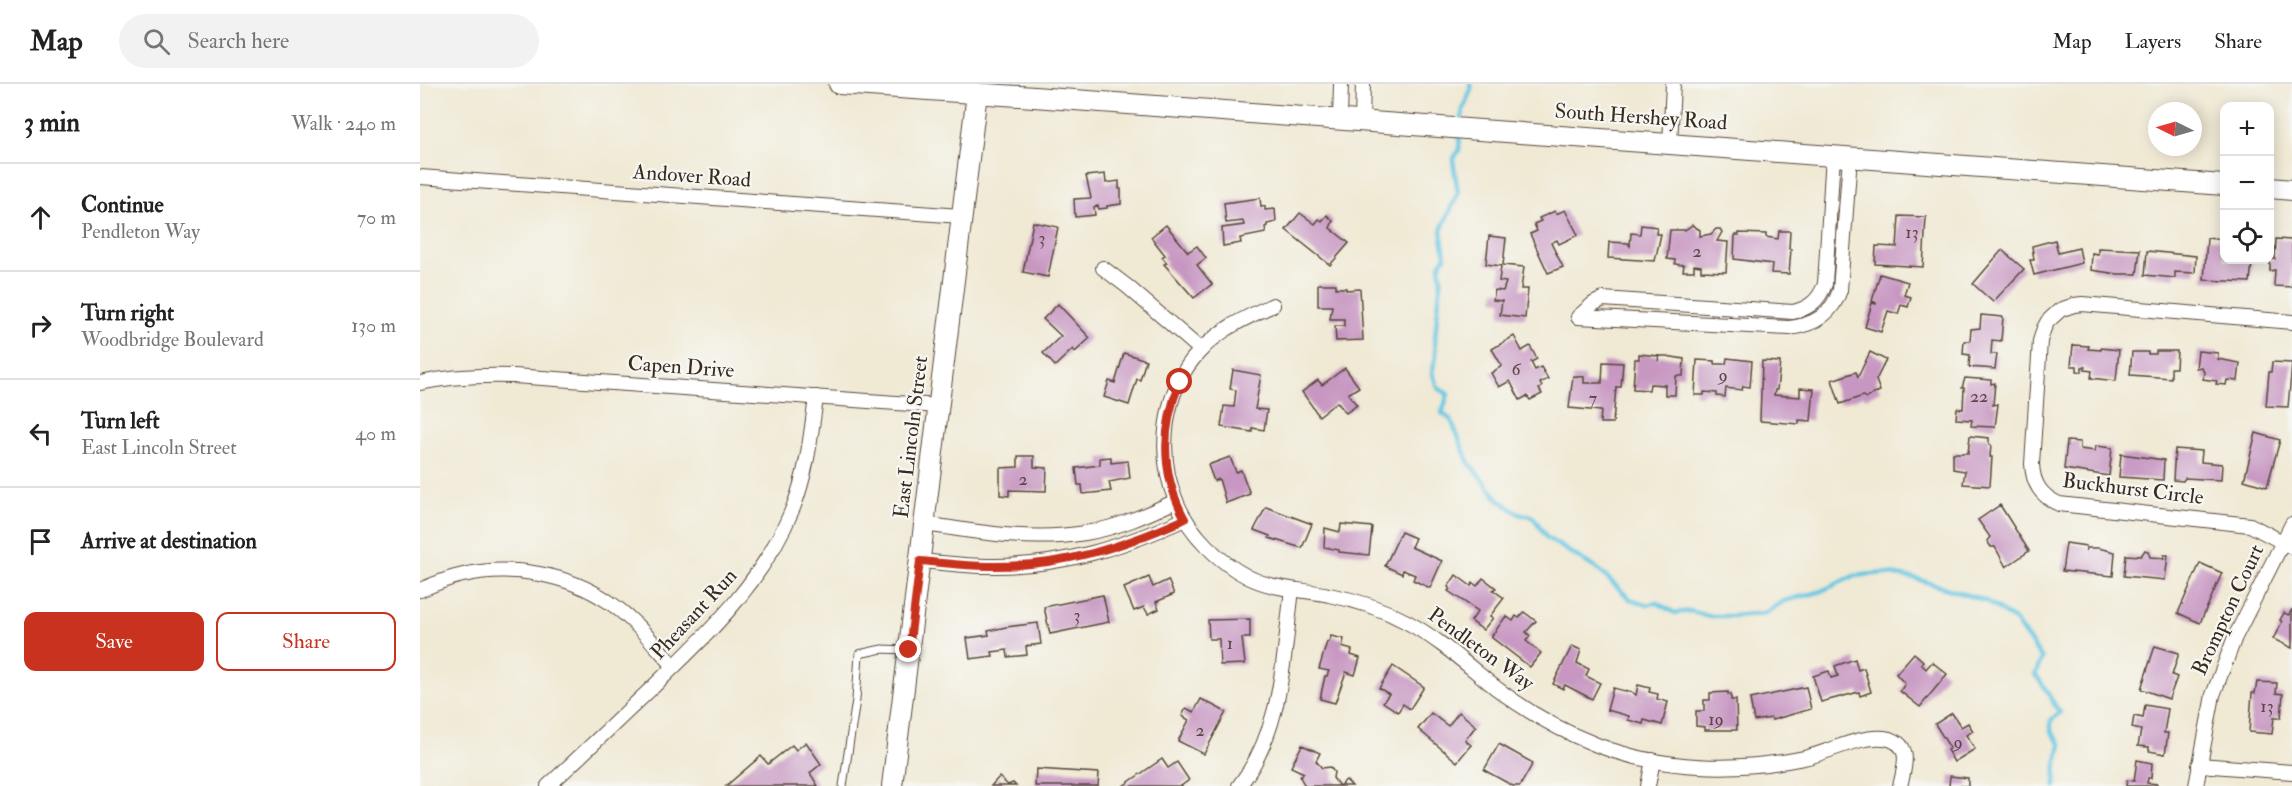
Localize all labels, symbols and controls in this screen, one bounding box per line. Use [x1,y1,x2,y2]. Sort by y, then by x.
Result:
search box [119,14,539,68]
text: Map [30,24,83,59]
icon: search [140,25,173,58]
text: Search here [188,27,289,55]
text: Map [2052,28,2092,55]
text: Layers [2125,28,2181,55]
text: Share [2214,28,2262,55]
street label: South Hershey Road [1554,98,1729,137]
north arrow [2148,102,2202,156]
map controls [2220,102,2274,264]
button: + [2220,102,2274,156]
text: 3 min [24,107,80,139]
text: Walk · 240 m [291,111,396,136]
button: − [2220,156,2274,210]
street label: Andover Road [631,158,753,194]
text: Continue [81,191,164,219]
icon: ahead [24,201,57,234]
text: 70 m [357,205,396,230]
button: locate [2220,210,2274,264]
text: Pendleton Way [81,219,200,244]
house number: 13 [1905,221,1919,244]
house number: 3 [1039,227,1045,250]
house number: 2 [1692,240,1702,263]
text: Turn right [81,299,174,327]
icon: right [24,309,57,342]
text: 130 m [351,313,396,338]
text: Woodbridge Boulevard [81,327,264,352]
street label: Capen Drive [627,350,735,384]
street label: East Lincoln Street [888,354,934,520]
house number: 6 [1511,358,1521,381]
house number: 9 [1716,364,1728,387]
route start [1166,368,1192,394]
house number: 22 [1970,385,1988,408]
house number: 7 [1589,387,1597,410]
text: Turn left [81,407,160,435]
icon: left [24,417,57,450]
text: 40 m [355,421,396,446]
text: East Lincoln Street [81,435,237,460]
street label: Buckhurst Circle [2061,467,2205,511]
house number: 2 [1018,468,1028,491]
icon: arrive [24,525,57,558]
text: Arrive at destination [81,527,257,555]
street label: Brompton Court [2186,540,2270,680]
street label: Pheasant Run [645,563,743,665]
street label: Pendleton Way [1423,601,1540,697]
house number: 3 [1074,604,1080,627]
button: Save [24,612,204,671]
button: Share [216,612,396,671]
house number: 1 [1227,632,1233,655]
route end [895,636,921,662]
house number: 13 [2260,695,2274,718]
house number: 19 [1708,708,1724,731]
house number: 2 [1195,719,1205,742]
house number: 9 [1951,731,1963,754]

